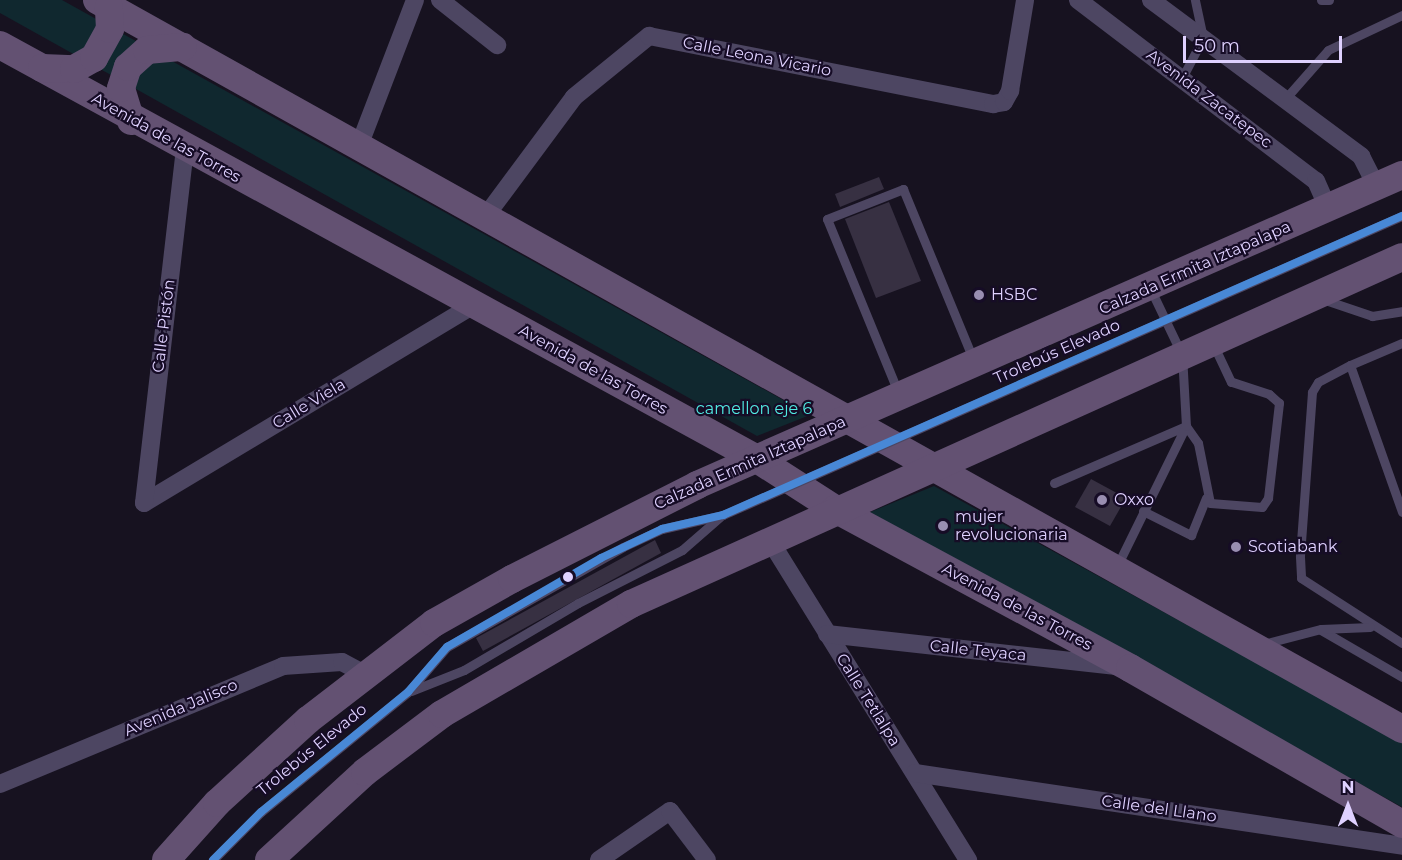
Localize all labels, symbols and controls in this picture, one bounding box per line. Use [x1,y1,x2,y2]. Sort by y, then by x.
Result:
scale bar [1186,24,1345,62]
street label: Calle Leona Vicario [681,33,833,81]
text: 50 m [1194,35,1240,57]
street label: Avenida Zacatepec [1142,45,1276,153]
street label: Avenida de las Torres [88,89,244,187]
street label: Calzada Ermita Iztapalapa [1096,217,1294,319]
street label: Calle Pistón [149,278,179,374]
place label: HSBC [991,285,1037,305]
marker: HSBC [972,288,986,302]
street label: Trolebús Elevado [991,316,1123,388]
street label: Avenida de las Torres [515,321,671,419]
street label: Calle Viela [269,375,349,433]
park label: camellon eje 6 [696,399,812,419]
street label: Calzada Ermita Iztapalapa [651,412,849,514]
place label: Oxxo [1114,490,1154,510]
marker: Oxxo [1095,493,1109,507]
place label: mujer revolucionaria [955,507,1068,545]
marker: mujer revolucionaria [936,519,950,533]
place label: Scotiabank [1248,537,1338,557]
marker: Scotiabank [1229,540,1243,554]
street label: Avenida de las Torres [939,559,1095,655]
unlabelled marker [562,571,574,583]
street label: Calle Teyaca [929,636,1027,666]
street label: Calle Tetlalpa [832,650,904,750]
street label: Avenida Jalisco [121,675,241,741]
street label: Trolebús Elevado [253,700,371,800]
north arrow [1318,776,1378,836]
text: N [1342,778,1354,797]
street label: Calle del Llano [1100,791,1218,827]

